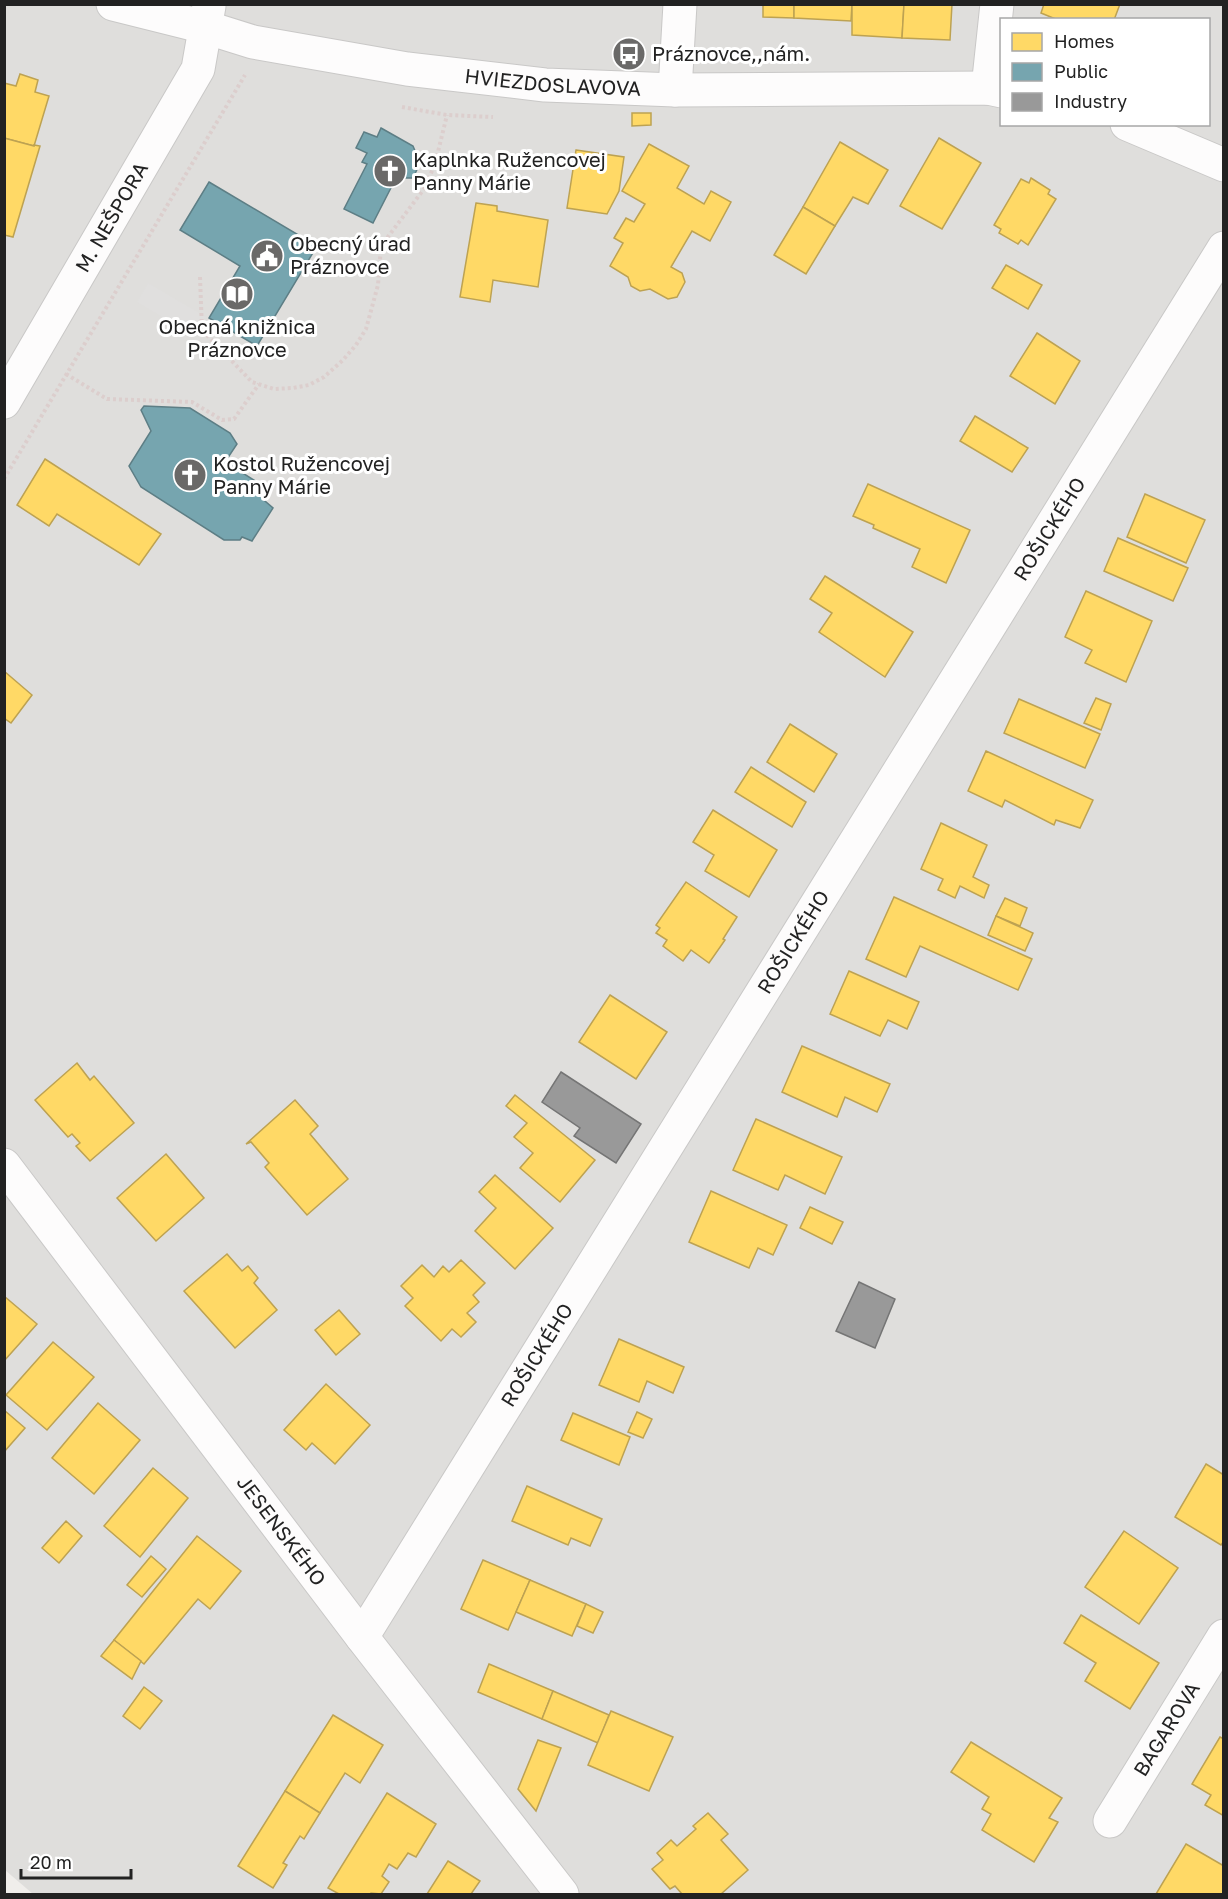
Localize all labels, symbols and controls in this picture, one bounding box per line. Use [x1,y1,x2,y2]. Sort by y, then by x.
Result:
legend [1000,18,1210,126]
text: Homes [1054,30,1114,52]
bus stop icon: Práznovce,,nám. [611,36,647,72]
place label: Práznovce,,nám. [652,41,810,65]
text: Public [1054,60,1108,82]
street label: HVIEZDOSLAVOVA [464,63,641,100]
text: Industry [1054,90,1127,112]
place label: Kaplnka Ružencovej Panny Márie [413,147,606,194]
church icon: Kaplnka Ružencovej Panny Márie [372,153,408,189]
street label: M. NEŠPORA [69,157,152,276]
place label: Obecný úrad Práznovce [290,231,411,278]
public building icon: Obecný úrad Práznovce [249,238,285,274]
library icon: Obecná knižnica Práznovce [219,276,255,312]
place label: Obecná knižnica Práznovce [158,314,316,361]
place label: Kostol Ružencovej Panny Márie [213,451,390,498]
church icon: Kostol Ružencovej Panny Márie [172,457,208,493]
street label: ROŠICKÉHO [1008,472,1090,585]
street label: ROŠICKÉHO [751,885,834,998]
street label: ROŠICKÉHO [495,1298,577,1410]
street label: JESENSKÉHO [233,1470,332,1590]
street label: BAGAROVA [1128,1677,1204,1780]
scale bar [21,1842,130,1880]
text: 20 m [30,1851,72,1873]

